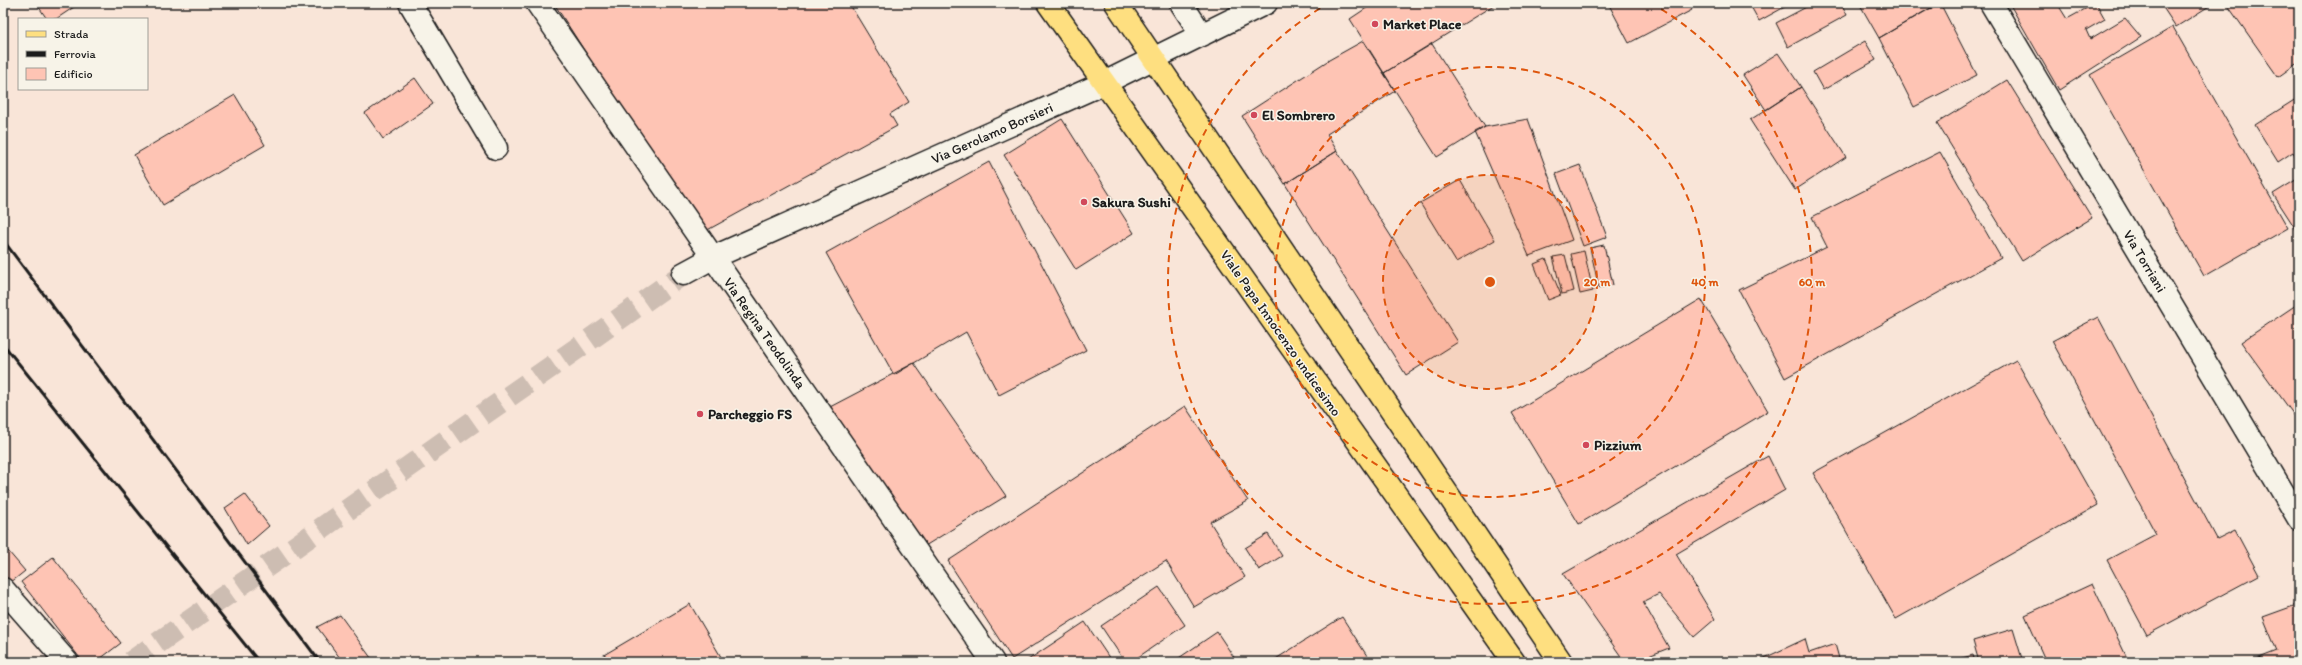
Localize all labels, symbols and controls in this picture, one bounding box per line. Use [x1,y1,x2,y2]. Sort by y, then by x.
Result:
place label: Market Place [1383,16,1462,33]
legend [18,18,148,90]
marker: Market Place [1370,19,1380,29]
text: Strada [54,27,89,41]
text: Ferrovia [54,47,96,61]
text: Edificio [54,67,93,81]
street label: Via Gerolamo Borsieri [929,99,1056,168]
place label: El Sombrero [1262,107,1335,124]
marker: El Sombrero [1249,110,1259,120]
place label: Sakura Sushi [1092,194,1171,211]
marker: Sakura Sushi [1079,197,1089,207]
street label: Via Torriani [2119,227,2170,295]
street label: Viale Papa Innocenzo undicesimo [1217,247,1345,420]
street label: Via Regina Teodolinda [720,274,810,393]
centre of rings [1483,275,1497,289]
text: 20 m [1584,275,1611,289]
text: 40 m [1691,275,1720,289]
text: 60 m [1799,275,1826,289]
place label: Parcheggio FS [708,406,792,423]
marker: Parcheggio FS [695,409,705,419]
place label: Pizzium [1594,437,1642,454]
marker: Pizzium [1581,440,1591,450]

